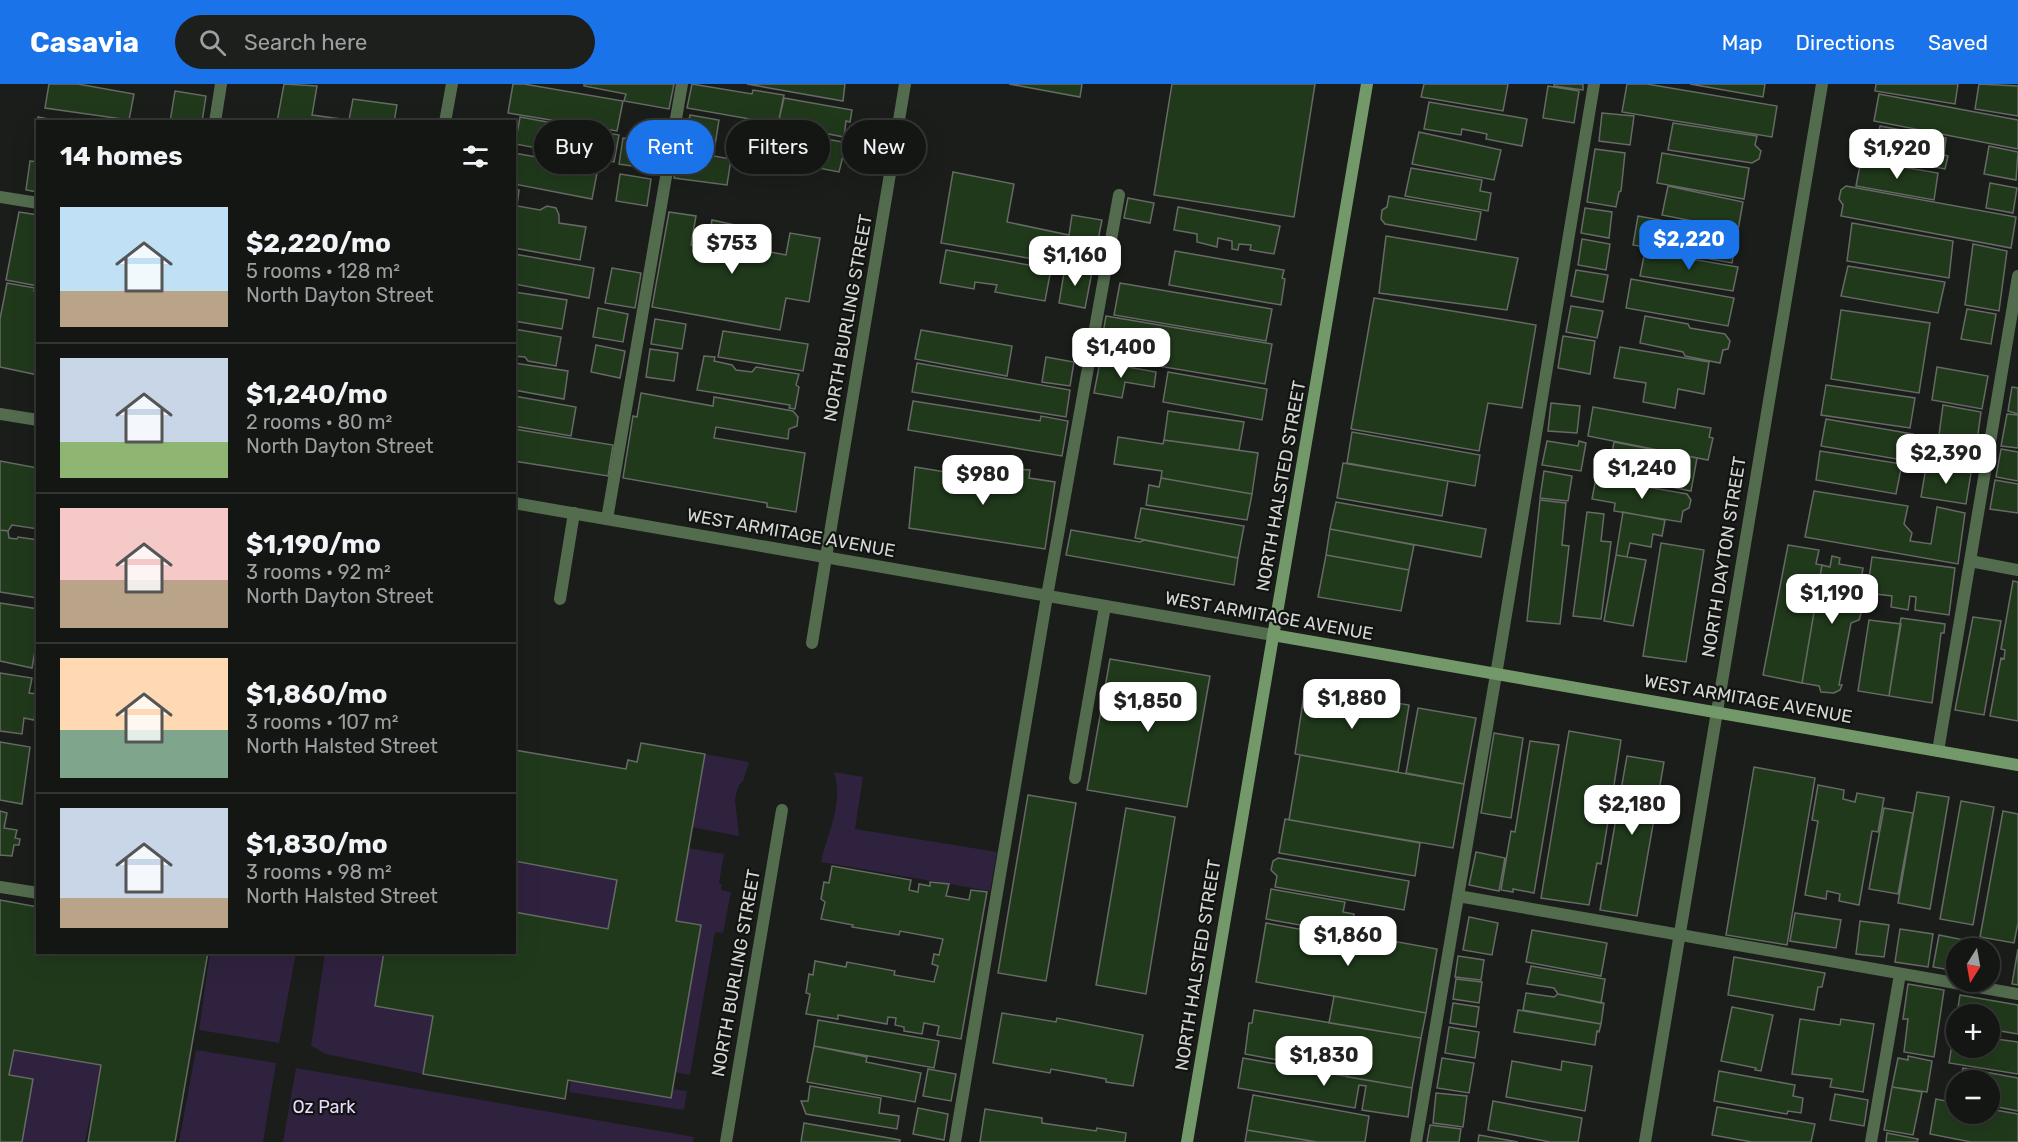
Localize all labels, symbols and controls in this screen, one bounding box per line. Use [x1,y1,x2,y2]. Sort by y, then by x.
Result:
search box [175,15,595,69]
text: Casavia [30,26,139,59]
icon: search [196,26,229,59]
text: Search here [244,29,367,56]
text: Map [1722,30,1763,55]
text: Directions [1796,30,1895,55]
text: Saved [1928,30,1988,55]
chip: Buy [534,120,614,174]
chip: Rent [626,120,714,174]
chip: Filters [726,120,830,174]
chip: New [842,120,926,174]
pin: $1,920 [1848,129,1946,180]
text: $1,920 [1863,136,1931,160]
icon: filters [459,140,492,173]
text: 14 homes [60,141,183,172]
street label: NORTH BURLING STREET [819,213,877,423]
pin: $2,220 [1640,220,1738,271]
pin: $753 [696,224,768,275]
text: $2,220 [1653,227,1725,251]
text: $2,220/mo [246,228,391,259]
icon: home [108,231,180,303]
text: $753 [707,231,757,255]
pin: $1,160 [1026,236,1124,287]
text: $1,160 [1043,243,1107,267]
text: 5 rooms · 128 m² [246,259,400,283]
text: North Dayton Street [246,283,434,307]
pin: $1,400 [1072,328,1170,379]
text: $1,400 [1086,335,1156,359]
text: $1,240/mo [246,379,388,410]
street label: NORTH HALSTED STREET [1252,379,1310,593]
icon: home [108,382,180,454]
text: 2 rooms · 80 m² [246,410,392,434]
text: North Dayton Street [246,434,434,458]
pin: $2,390 [1897,434,1995,485]
text: $2,390 [1910,441,1982,465]
pin: $1,240 [1593,449,1691,500]
pin: $980 [947,455,1019,506]
street label: NORTH DAYTON STREET [1697,455,1751,659]
text: $1,240 [1607,456,1677,480]
text: $980 [956,462,1010,486]
street label: WEST ARMITAGE AVENUE [685,504,897,562]
text: $1,190/mo [246,529,381,560]
icon: home [108,532,180,604]
text: 3 rooms · 92 m² [246,560,391,584]
pin: $1,190 [1783,574,1881,625]
text: $1,190 [1800,581,1864,605]
text: North Dayton Street [246,584,434,608]
street label: WEST ARMITAGE AVENUE [1163,587,1375,645]
street label: WEST ARMITAGE AVENUE [1642,670,1854,728]
text: $1,860/mo [246,679,387,710]
pin: $1,880 [1303,679,1401,730]
icon: home [108,682,180,754]
pin: $1,850 [1099,682,1197,733]
text: $1,880 [1317,686,1387,710]
text: $1,850 [1114,689,1182,713]
text: 3 rooms · 107 m² [246,710,399,734]
text: North Halsted Street [246,734,438,758]
pin: $2,180 [1583,785,1681,836]
text: $2,180 [1598,792,1666,816]
text: $1,830/mo [246,829,388,860]
icon: home [108,832,180,904]
street label: NORTH HALSTED STREET [1170,858,1226,1072]
text: 3 rooms · 98 m² [246,860,392,884]
street label: NORTH BURLING STREET [707,868,765,1078]
text: North Halsted Street [246,884,438,908]
pin: $1,860 [1299,916,1397,967]
text: $1,860 [1314,923,1382,947]
north arrow [1946,938,2000,992]
map controls [1946,938,2000,1124]
button: + [1946,1004,2000,1058]
pin: $1,830 [1275,1036,1373,1087]
text: $1,830 [1289,1043,1359,1067]
button: − [1946,1070,2000,1124]
park label: Oz Park [292,1096,356,1118]

